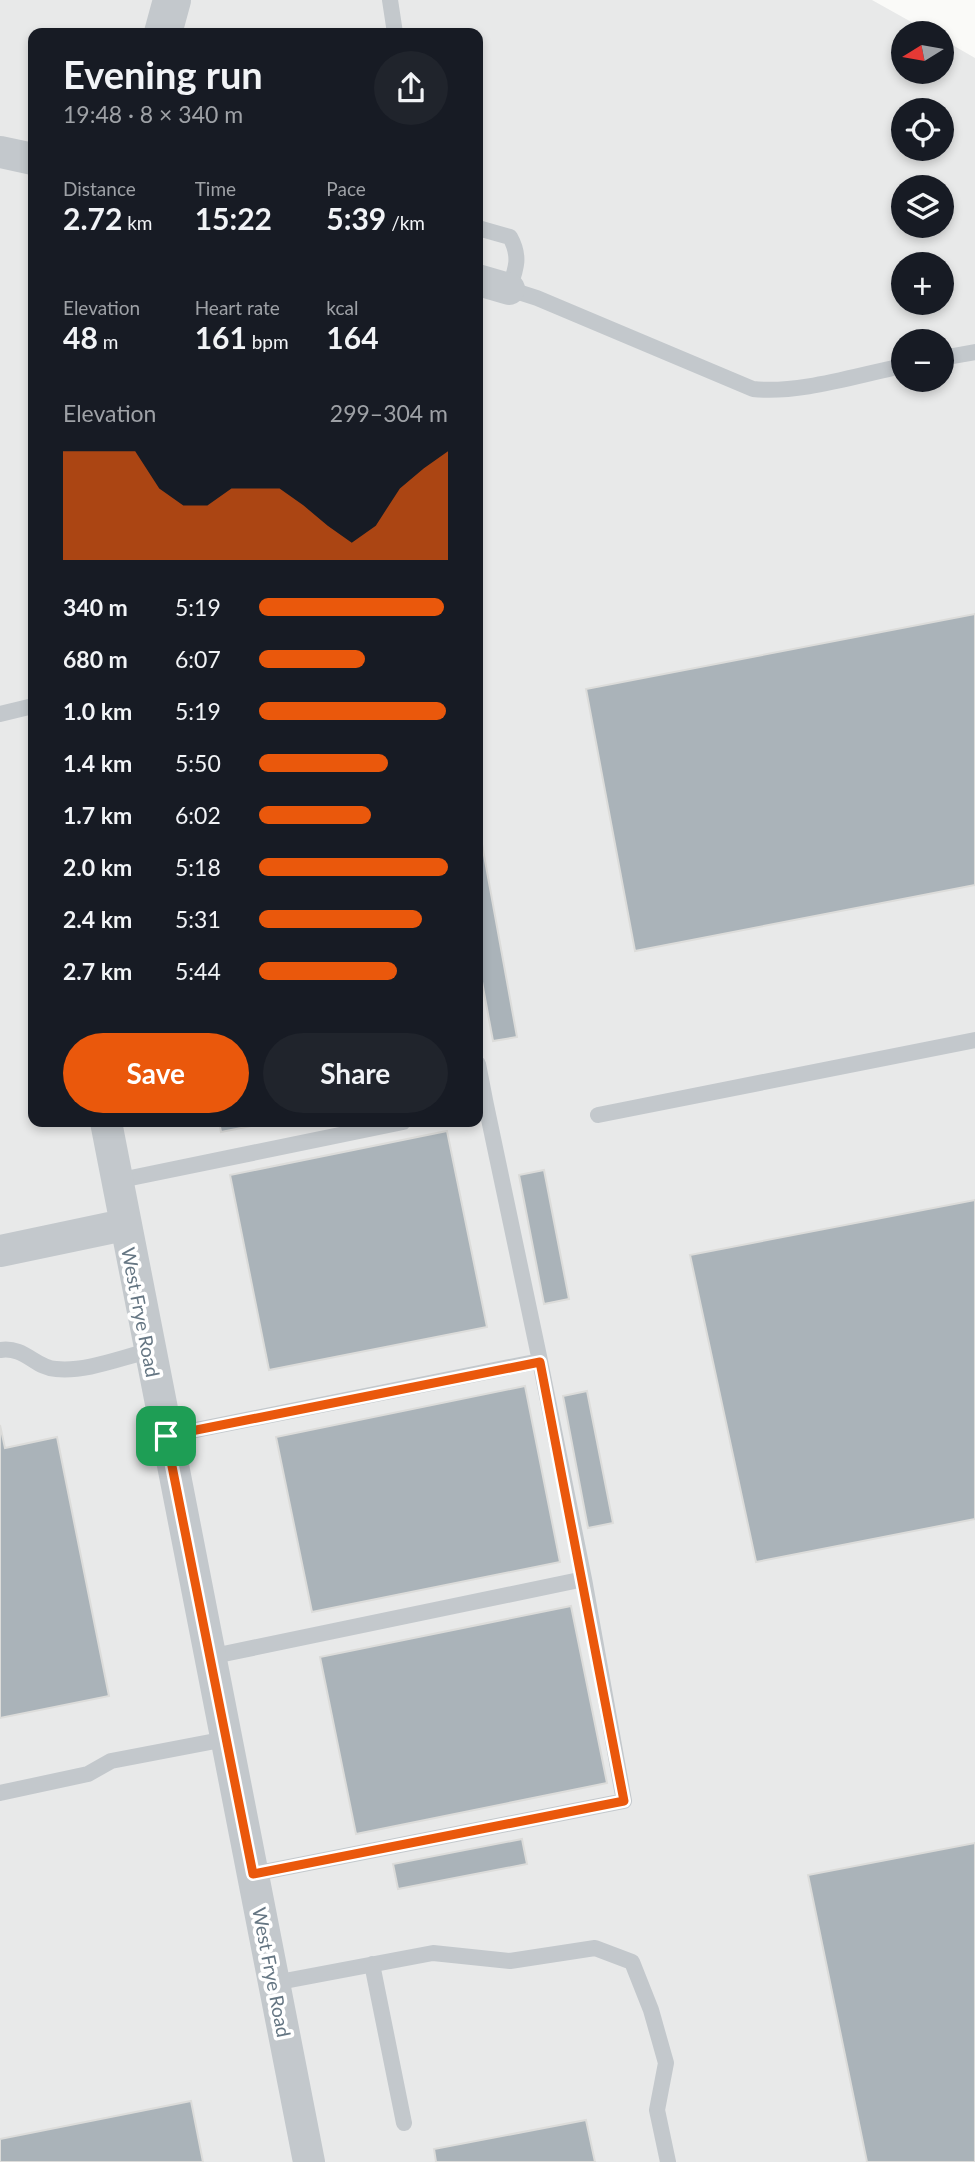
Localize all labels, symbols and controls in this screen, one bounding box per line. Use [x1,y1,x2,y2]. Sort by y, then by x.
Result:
north arrow [891,21,954,84]
map controls [891,21,954,392]
text: Evening run [63,51,263,97]
button: share [374,51,448,125]
button: locate [891,98,954,161]
text: 19:48 · 8 × 340 m [63,100,243,128]
button: layers [891,175,954,238]
text: Distance [63,177,136,200]
text: Time [195,177,236,200]
text: Pace [326,177,366,200]
text: 2.72 [63,200,122,236]
text: 15:22 [195,200,272,236]
text: 5:39 [326,200,386,236]
text: km [122,211,152,234]
text: /km [386,211,425,234]
button: + [891,252,954,315]
text: Elevation [63,296,140,319]
text: Heart rate [195,296,280,319]
text: kcal [326,296,358,319]
text: 48 [63,319,98,355]
text: 161 [195,319,247,355]
text: 164 [326,319,379,355]
button: − [891,329,954,392]
text: m [98,330,118,353]
text: bpm [247,330,289,353]
text: Elevation [63,399,156,427]
text: 299–304 m [330,399,448,427]
text: 340 m [63,593,128,621]
text: 5:19 [175,593,221,621]
text: 680 m [63,645,128,673]
text: 6:07 [175,645,221,673]
text: 1.0 km [63,697,132,725]
text: 5:19 [175,697,221,725]
text: 1.4 km [63,749,132,777]
text: 5:50 [175,749,221,777]
text: 1.7 km [63,801,132,829]
text: 6:02 [175,801,221,829]
text: 2.0 km [63,853,132,881]
text: 5:18 [175,853,221,881]
text: 2.4 km [63,905,132,933]
text: 5:31 [175,905,221,933]
text: 2.7 km [63,957,132,985]
text: 5:44 [175,957,221,985]
button: Save [63,1033,249,1113]
button: Share [263,1033,448,1113]
street label: West Frye Road [117,1245,165,1379]
pin [136,1406,196,1466]
icon: arrive [147,1417,185,1455]
street label: West Frye Road [248,1905,296,2039]

